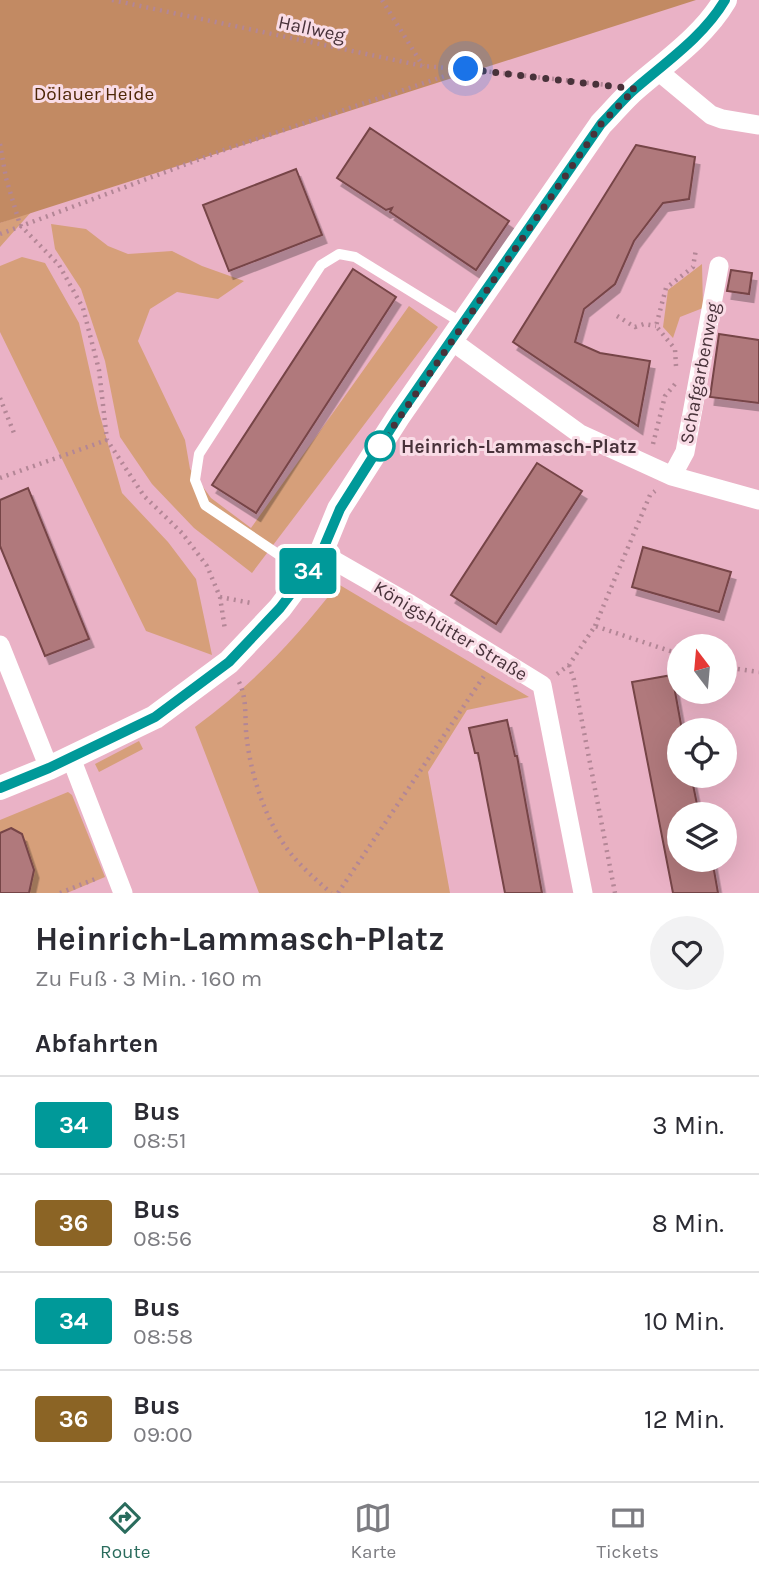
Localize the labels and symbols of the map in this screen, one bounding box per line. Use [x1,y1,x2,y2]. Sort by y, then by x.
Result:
street label: Hallweg [276,11,348,47]
your location [448,51,483,86]
park label: Dölauer Heide [34,83,154,105]
street label: Schafgarbenweg [675,300,725,446]
marker: Heinrich-Lammasch-Platz [365,431,395,461]
place label: Heinrich-Lammasch-Platz [401,436,637,458]
line badge: 34 [276,548,340,594]
street label: Königshütter Straße [370,576,531,685]
north arrow [667,634,737,704]

